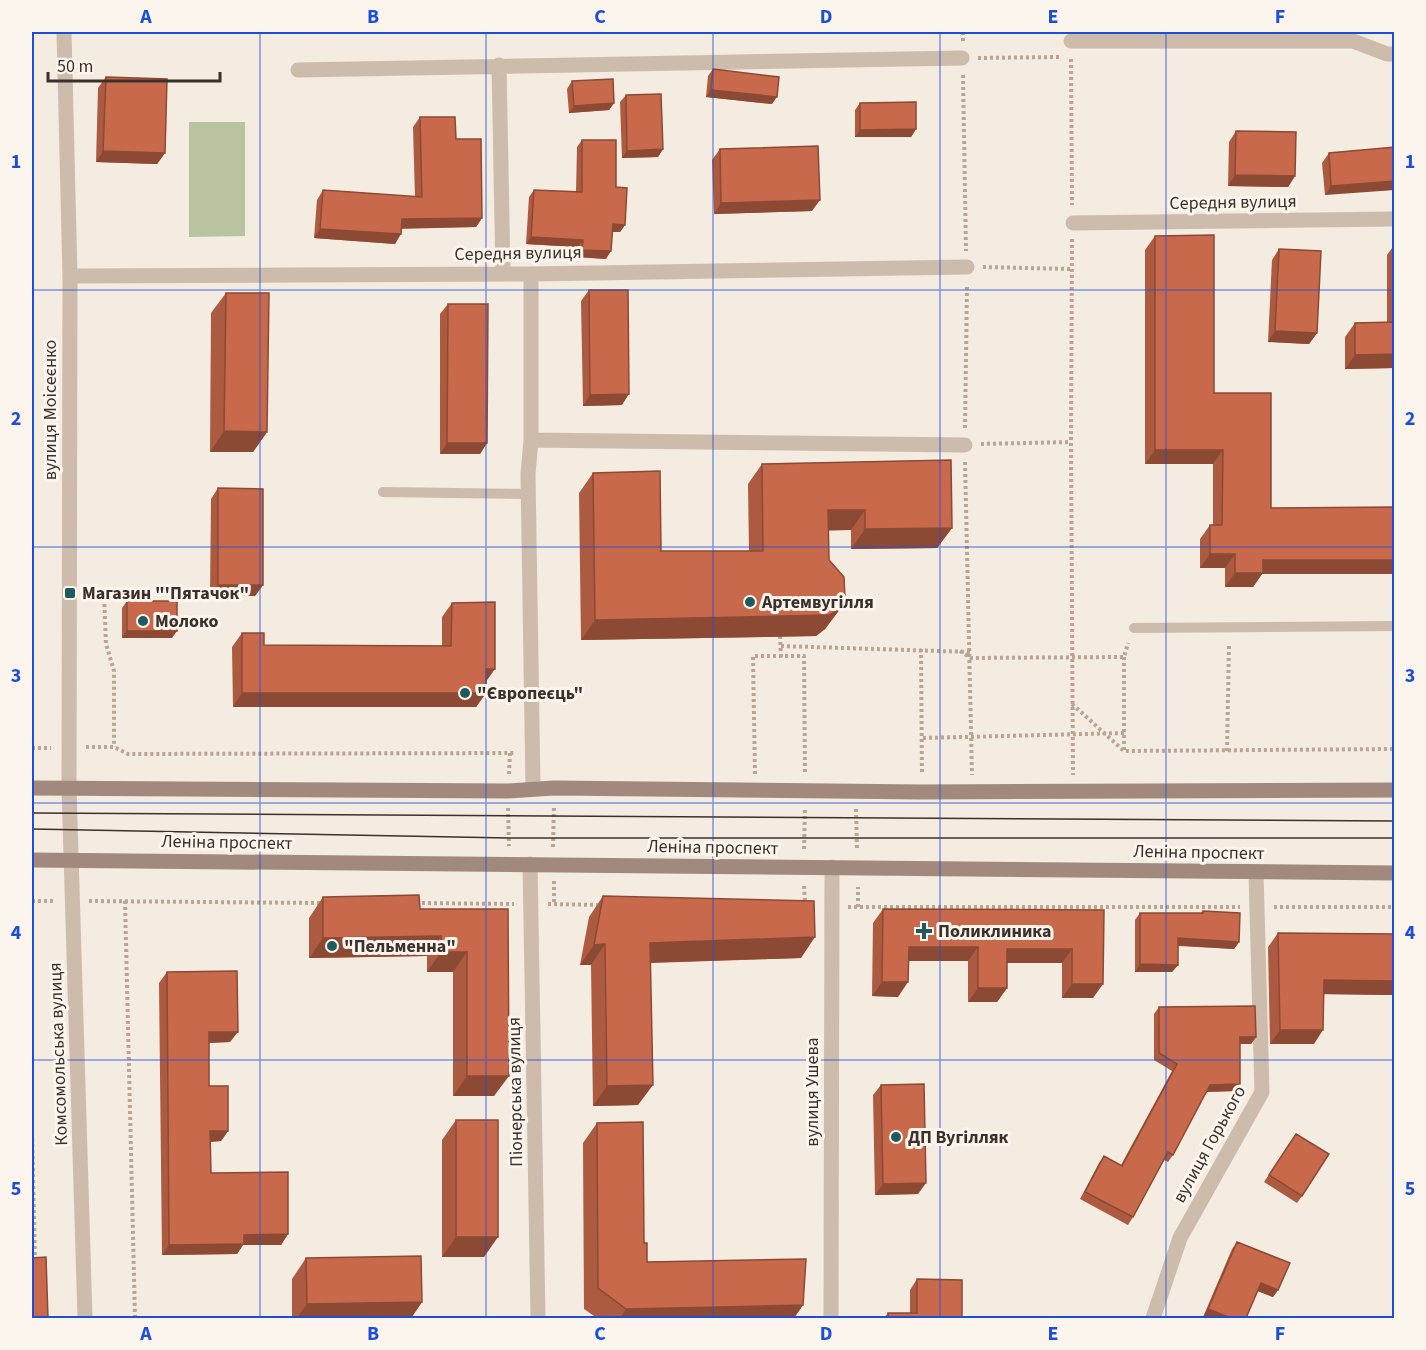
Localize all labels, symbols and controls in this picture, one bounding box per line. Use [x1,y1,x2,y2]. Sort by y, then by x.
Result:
text: A [139,3,152,31]
text: B [367,3,379,31]
text: C [594,3,606,31]
text: D [820,3,832,31]
text: E [1048,3,1058,31]
text: F [1275,3,1285,31]
scale bar [48,45,220,83]
text: 50 m [57,54,93,79]
text: 1 [11,148,21,176]
text: 1 [1405,148,1415,176]
street label: Середня вулиця [1169,189,1297,216]
street label: Середня вулиця [454,240,582,267]
street label: вулиця Моісеєнко [38,340,63,480]
text: 2 [11,405,21,433]
text: 2 [1405,405,1415,433]
place label: Магазин "'Пятачок" [82,581,249,606]
marker: Магазин "'Пятачок" [63,586,77,600]
place label: Артемвугілля [761,590,874,615]
marker: Артемвугілля [743,595,757,609]
place label: Молоко [155,609,218,634]
marker: Молоко [136,614,150,628]
text: 3 [11,662,21,690]
text: 3 [1405,662,1415,690]
place label: "Європеєць" [477,681,583,706]
marker: "Європеєць" [458,686,472,700]
street label: Леніна проспект [161,829,293,856]
street label: Леніна проспект [647,834,779,861]
street label: Леніна проспект [1133,839,1265,866]
text: 4 [11,919,22,947]
place label: Поликлиника [938,919,1052,944]
text: 4 [1405,919,1416,947]
marker: Поликлиника [915,922,933,940]
place label: "Пельменна" [344,934,456,959]
marker: "Пельменна" [325,939,339,953]
street label: Комсомольська вулиця [43,962,74,1146]
street label: Піонерська вулиця [502,1017,529,1167]
street label: вулиця Ушева [800,1037,825,1147]
street label: вулиця Горького [1167,1081,1252,1207]
place label: ДП Вугілляк [908,1125,1009,1150]
marker: ДП Вугілляк [889,1130,903,1144]
text: 5 [11,1175,21,1203]
text: 5 [1405,1175,1415,1203]
text: A [139,1320,152,1348]
text: B [367,1320,379,1348]
text: C [594,1320,606,1348]
text: D [820,1320,832,1348]
text: E [1048,1320,1058,1348]
text: F [1275,1320,1285,1348]

